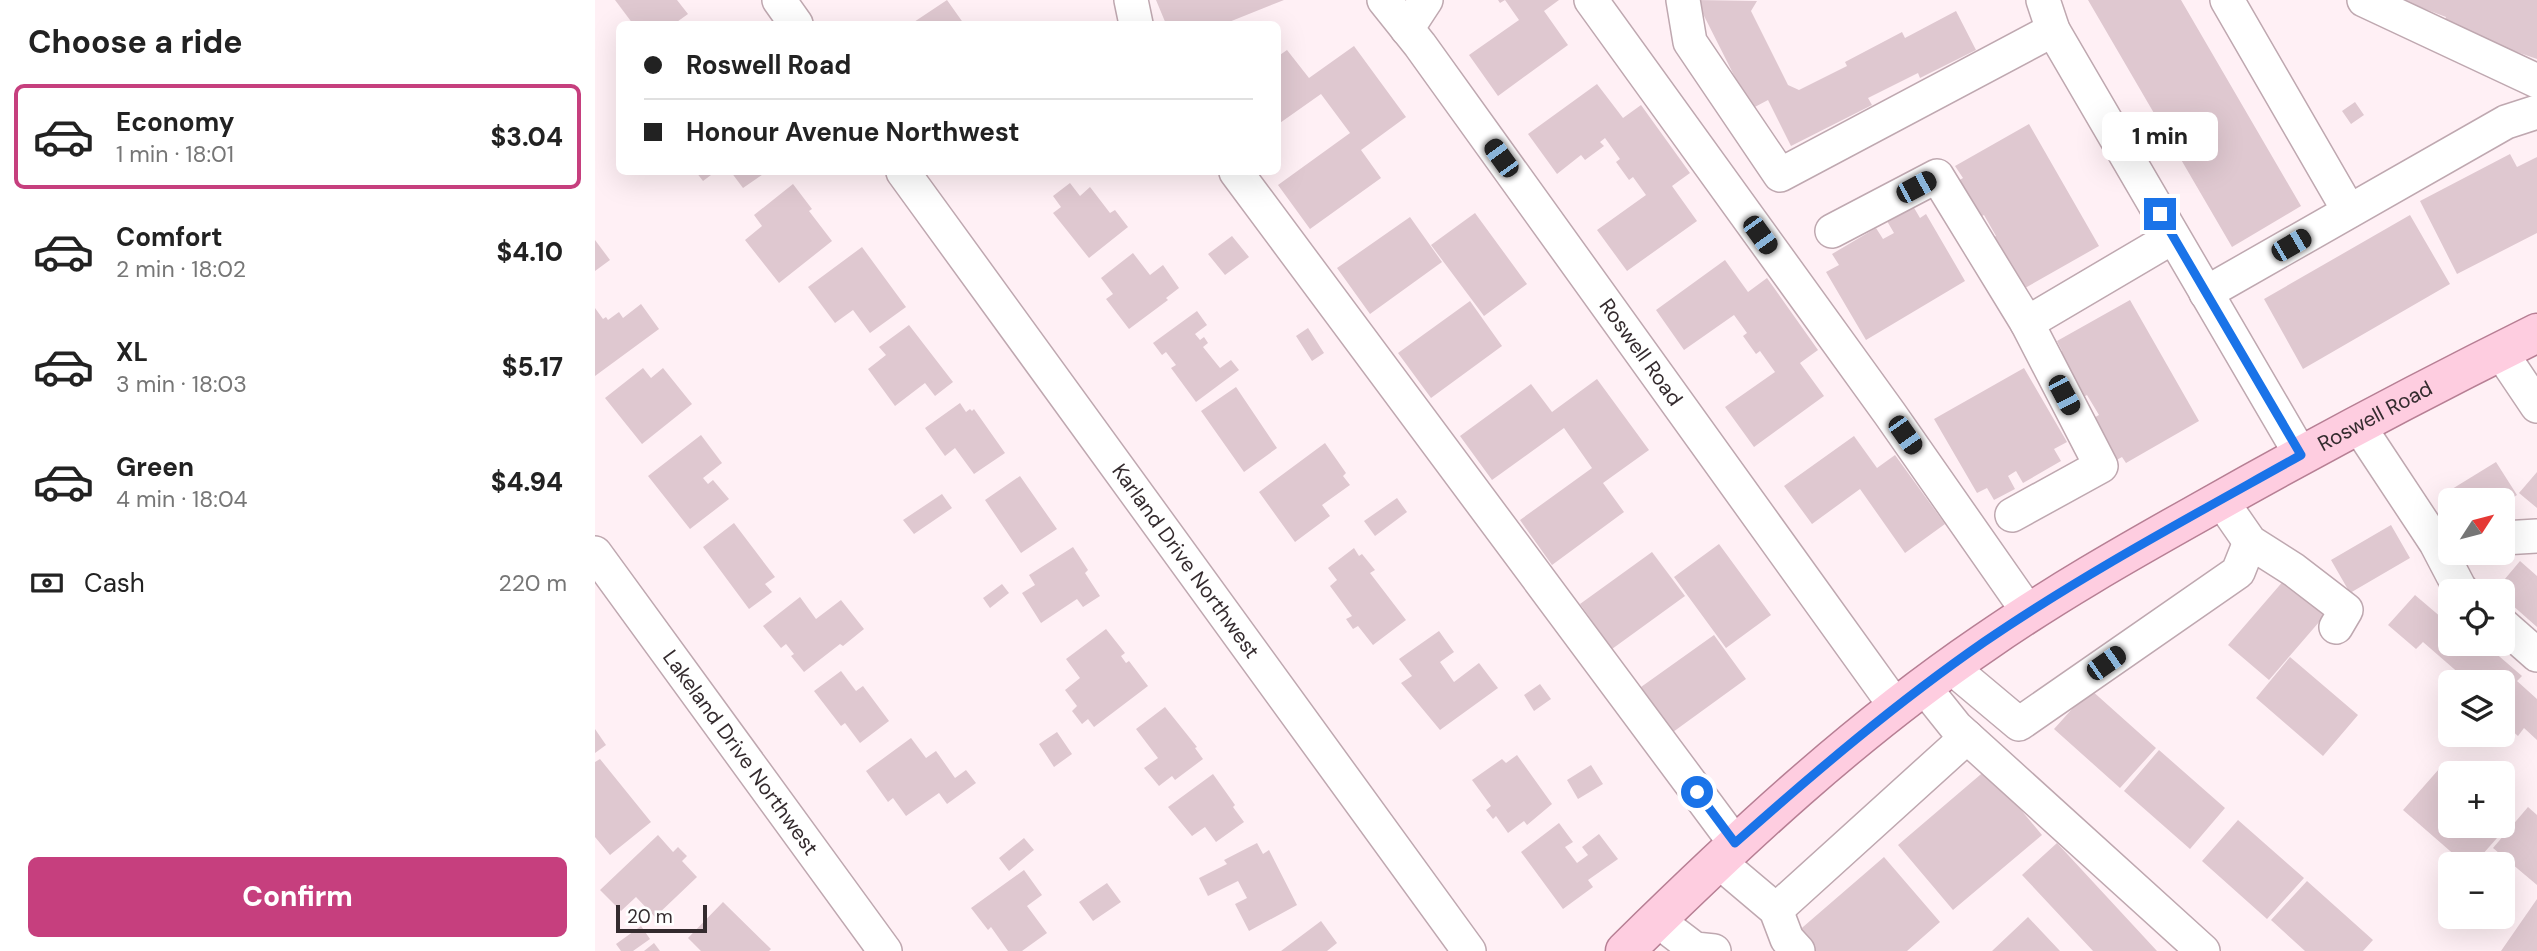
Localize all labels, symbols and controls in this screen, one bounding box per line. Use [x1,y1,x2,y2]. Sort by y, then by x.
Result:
text: Choose a ride [28,21,243,63]
text: Roswell Road [686,48,851,82]
icon: car [32,105,95,168]
text: Economy [116,105,234,139]
callout: 1 min [2102,113,2218,162]
text: Honour Avenue Northwest [686,115,1020,149]
text: $3.04 [490,120,563,154]
text: 1 min [2132,121,2188,151]
car [1481,135,1522,181]
text: 1 min · 18:01 [116,139,234,169]
car [1893,168,1940,206]
route end [2144,198,2176,230]
car [1740,212,1781,258]
icon: car [32,220,95,283]
text: Comfort [116,220,222,254]
car [2268,225,2315,265]
text: $4.10 [496,235,563,269]
text: 2 min · 18:02 [116,254,246,284]
street label: Roswell Road [1593,293,1689,411]
icon: car [32,335,95,398]
text: XL [116,335,148,369]
text: $5.17 [502,350,563,384]
text: 3 min · 18:03 [116,369,247,399]
car [2045,372,2084,418]
street label: Roswell Road [2313,374,2437,458]
car [1885,412,1926,458]
icon: car [32,450,95,513]
text: Green [116,450,194,484]
street label: Karland Drive Northwest [1106,458,1266,664]
text: $4.94 [491,465,563,499]
text: 4 min · 18:04 [116,484,248,514]
north arrow [2438,488,2515,565]
map controls [2438,488,2515,929]
icon: cash [28,564,66,602]
text: Cash [84,566,145,600]
text: 220 m [498,568,567,598]
button: locate [2438,579,2515,656]
car [2083,642,2130,684]
street label: Lakeland Drive Northwest [656,644,825,861]
button: layers [2438,670,2515,747]
button: + [2438,761,2515,838]
route start [1681,776,1713,808]
button: − [2438,852,2515,929]
button: Confirm [28,857,567,937]
scale bar [616,902,707,934]
text: 20 m [627,904,673,929]

